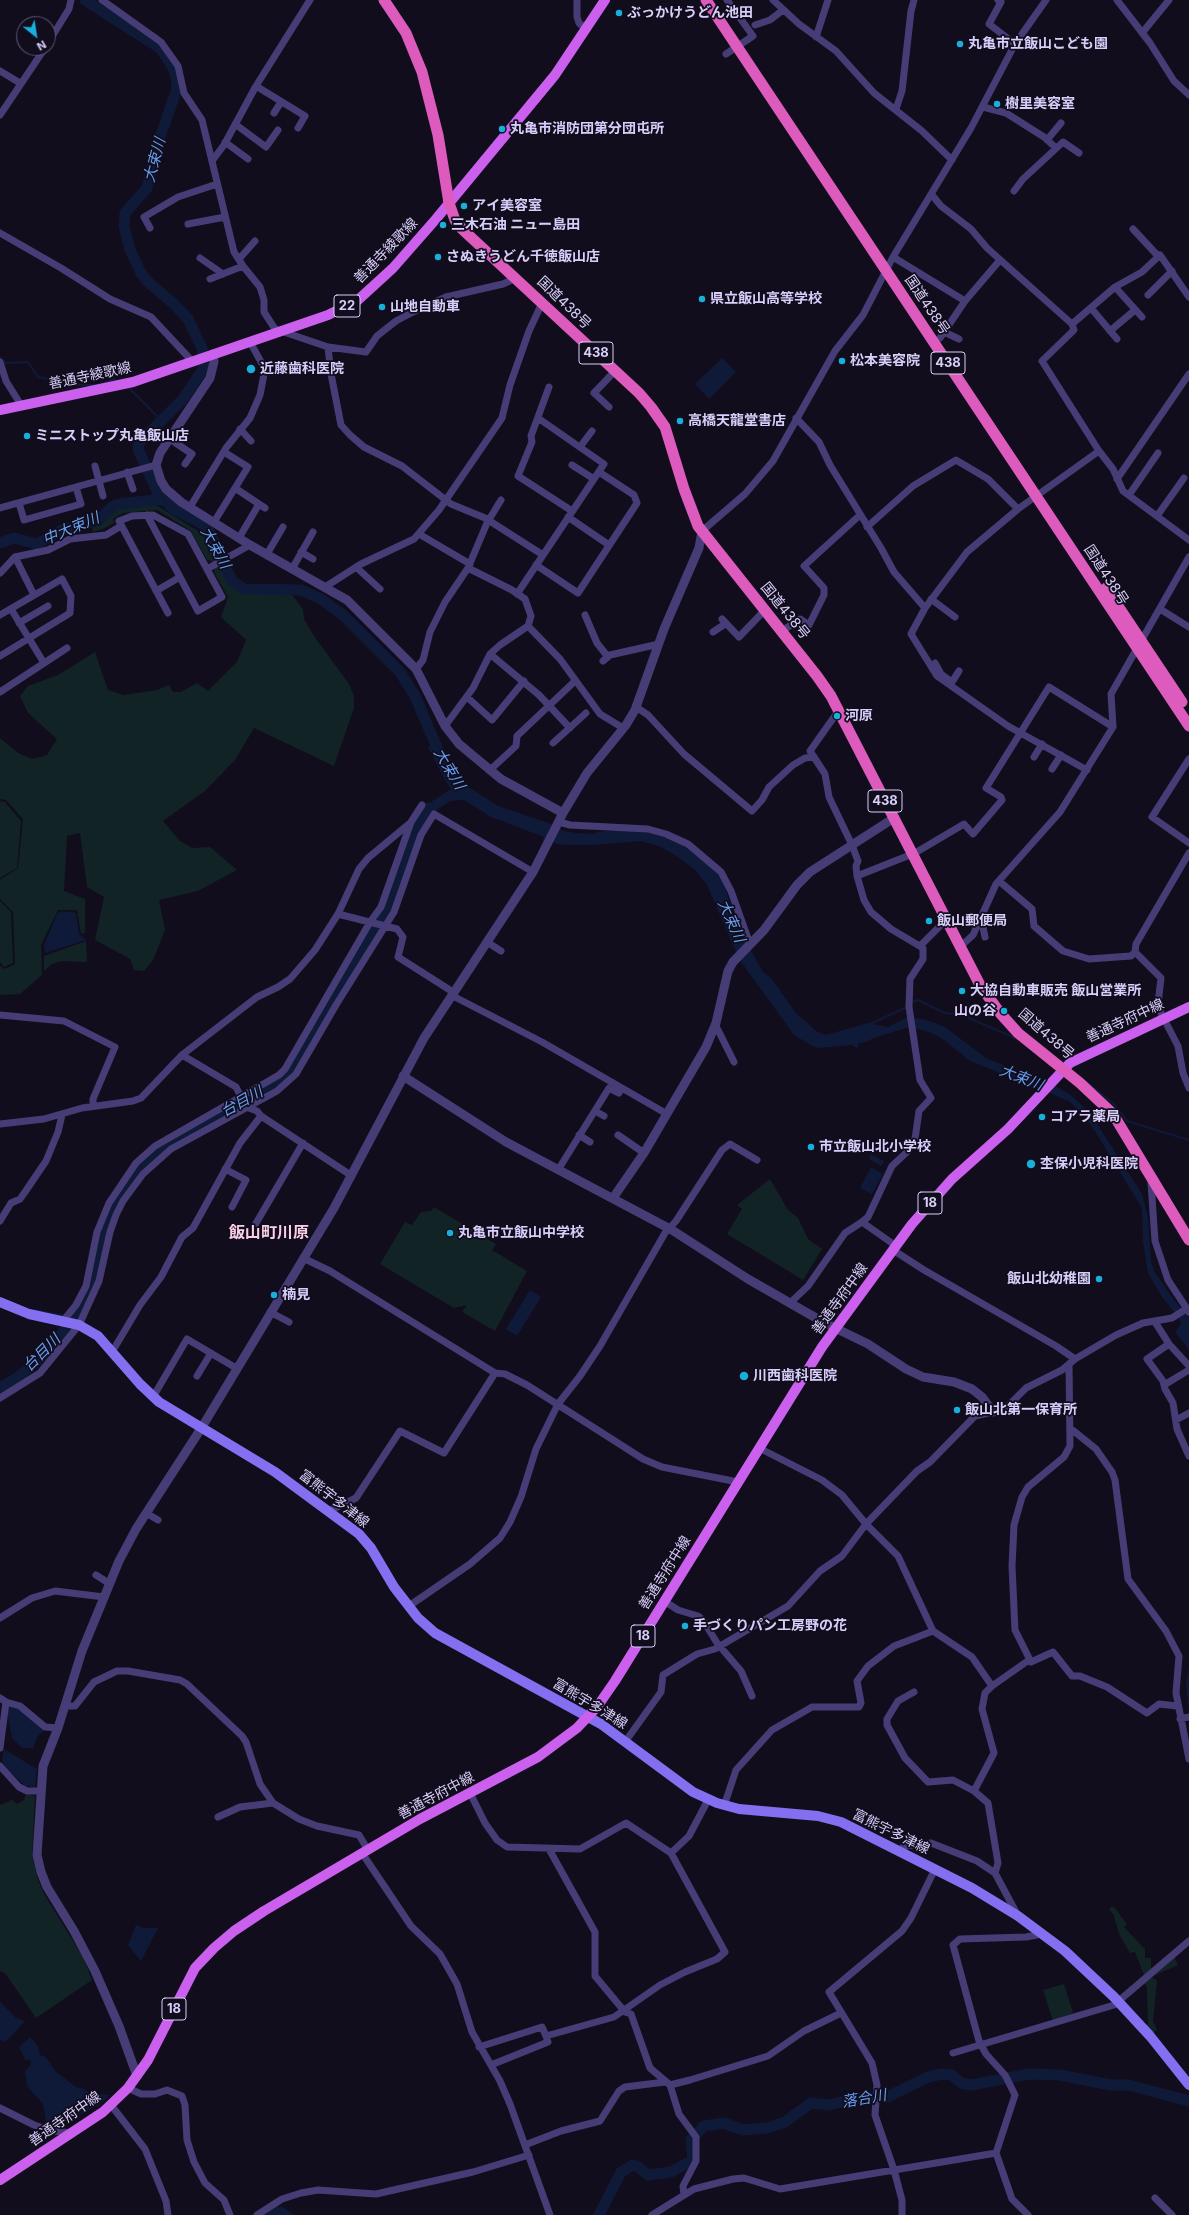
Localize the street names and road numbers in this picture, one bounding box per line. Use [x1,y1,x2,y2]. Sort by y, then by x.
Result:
street label: 善通寺綾歌線 [351,215,421,287]
street label: 国道438号 [901,272,953,338]
street label: 国道438号 [534,273,594,333]
road number: 22 [334,295,360,317]
road number: 438 [579,342,613,364]
road number: 438 [931,352,965,374]
street label: 善通寺綾歌線 [47,359,133,393]
street label: 国道438号 [1080,542,1132,608]
street label: 国道438号 [757,579,813,643]
road number: 438 [868,790,902,812]
street label: 善通寺府中線 [1083,996,1167,1046]
street label: 国道438号 [1015,1005,1077,1063]
road number: 18 [918,1192,942,1214]
street label: 善通寺府中線 [809,1260,871,1338]
street label: 富熊宇多津線 [296,1467,372,1531]
street label: 善通寺府中線 [636,1533,694,1613]
road number: 18 [631,1625,655,1647]
street label: 富熊宇多津線 [550,1675,630,1733]
street label: 善通寺府中線 [395,1769,477,1823]
street label: 富熊宇多津線 [850,1806,932,1858]
road number: 18 [162,1998,186,2020]
street label: 善通寺府中線 [26,2088,104,2150]

